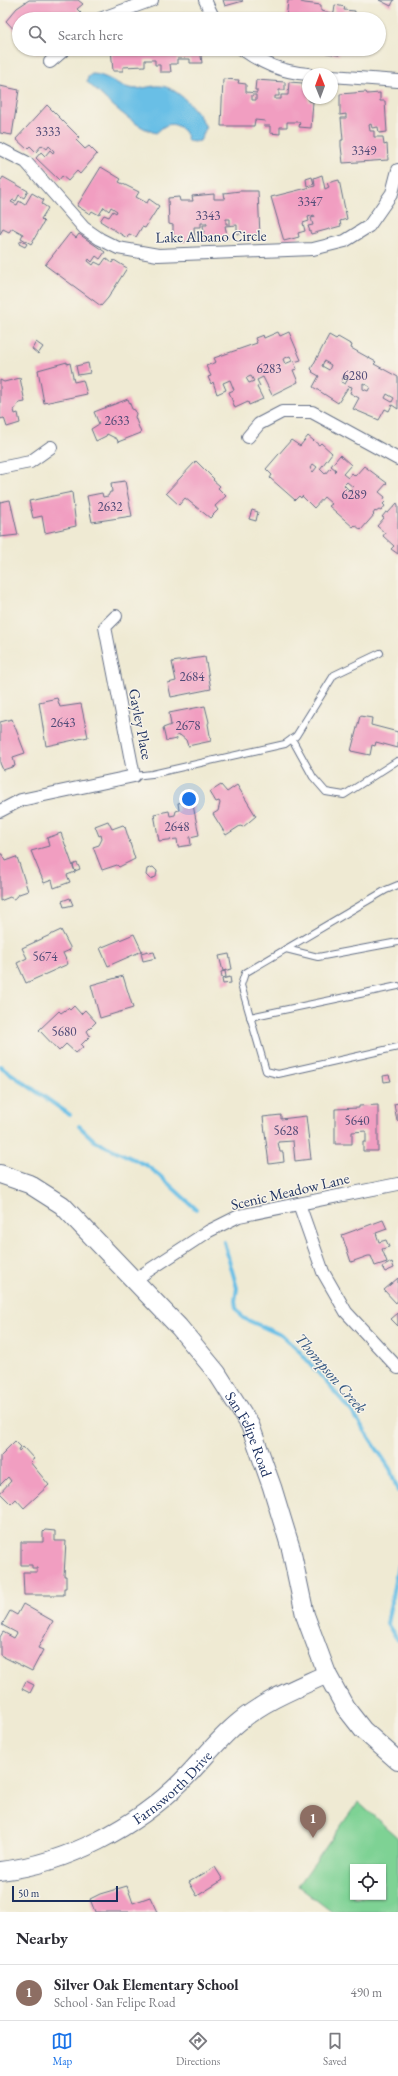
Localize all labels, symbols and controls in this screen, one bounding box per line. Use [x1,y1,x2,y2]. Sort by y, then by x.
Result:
search box [12,12,386,56]
icon: search [26,23,48,45]
text: Search here [58,25,123,44]
north arrow [302,68,338,104]
house number: 3333 [36,123,60,140]
house number: 3349 [352,142,377,159]
house number: 3347 [298,193,323,210]
house number: 3343 [196,207,220,224]
street label: Lake Albano Circle [155,226,267,246]
house number: 6283 [257,360,281,377]
house number: 6280 [343,367,367,384]
house number: 2633 [105,412,129,429]
house number: 6289 [342,486,367,503]
house number: 2632 [98,498,123,515]
house number: 2684 [180,668,205,685]
street label: Gayley Place [125,687,157,761]
house number: 2643 [51,714,75,731]
house number: 2678 [176,717,200,734]
your location [179,789,199,809]
house number: 2648 [165,818,189,835]
house number: 5674 [33,948,58,965]
house number: 5680 [52,1023,76,1040]
house number: 5640 [345,1112,369,1129]
house number: 5628 [274,1122,298,1139]
street label: Scenic Meadow Lane [229,1168,351,1214]
water label: Thompson Creek [290,1329,372,1418]
street label: San Felipe Road [221,1388,277,1480]
street label: Farnsworth Drive [129,1746,216,1828]
pin: 1 [300,1805,326,1838]
map controls [350,1864,386,1900]
button: locate [350,1864,386,1900]
scale bar [12,1884,118,1903]
text: 50 m [18,1886,39,1900]
text: Nearby [16,1927,68,1949]
text: Silver Oak Elementary School [54,1975,238,1994]
text: 1 [26,1984,32,2001]
text: 490 m [351,1984,382,2001]
text: School · San Felipe Road [54,1994,176,2011]
tab: Map [51,2030,73,2068]
tab: Directions [176,2030,220,2068]
tab: Saved [323,2030,347,2068]

